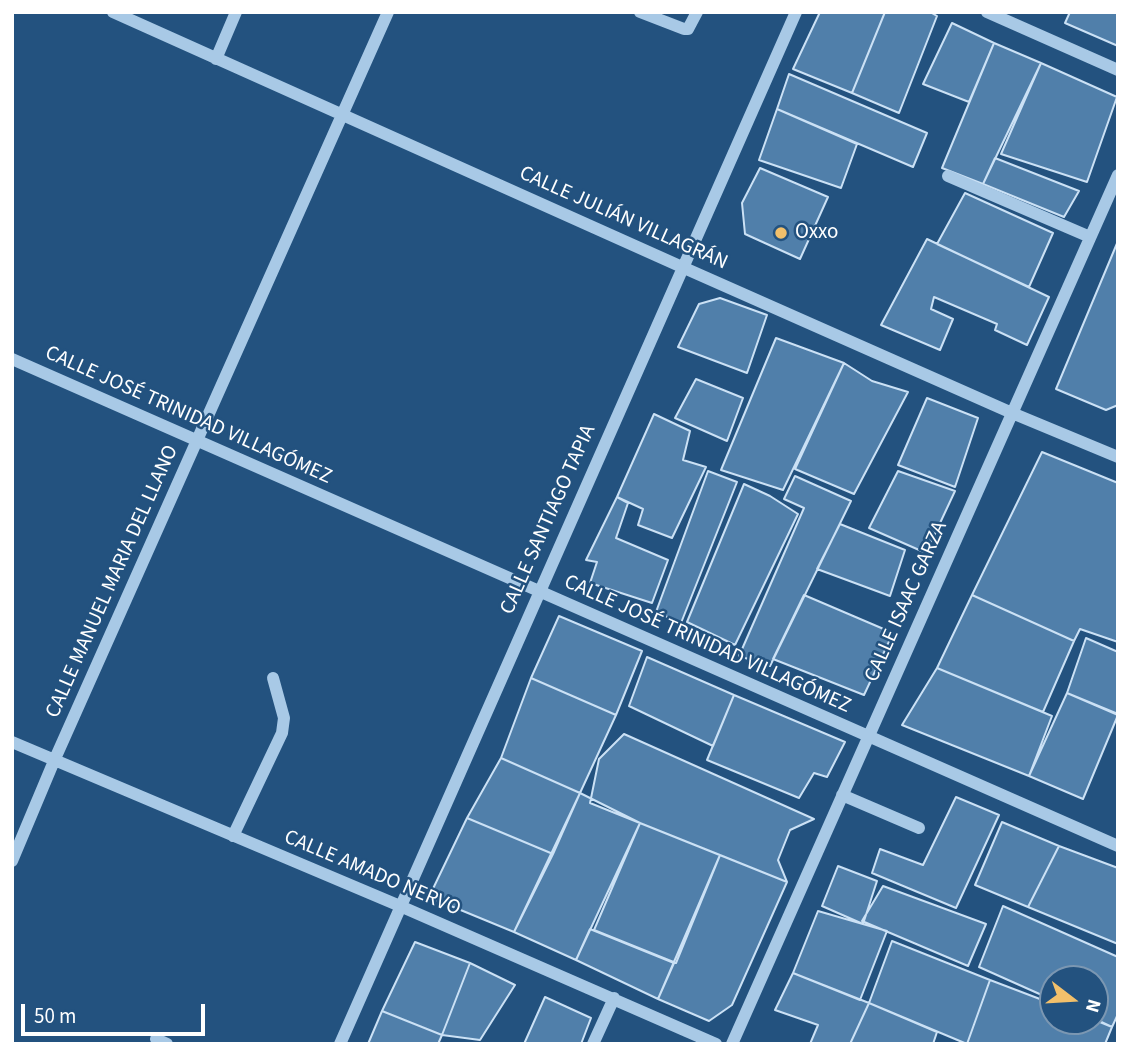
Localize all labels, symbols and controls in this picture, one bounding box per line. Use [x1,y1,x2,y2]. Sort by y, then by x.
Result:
street label: CALLE JULIÁN VILLAGRÁN [515,162,731,276]
place label: Oxxo [795,220,838,246]
marker: Oxxo [773,225,789,241]
street label: CALLE JOSÉ TRINIDAD VILLAGÓMEZ [41,341,335,491]
street label: CALLE SANTIAGO TAPIA [496,421,602,619]
street label: CALLE MANUEL MARIA DEL LLANO [41,442,185,722]
street label: CALLE ISAAC GARZA [860,518,954,686]
street label: CALLE JOSÉ TRINIDAD VILLAGÓMEZ [560,570,854,720]
street label: CALLE AMADO NERVO [280,825,464,923]
north arrow [1039,965,1109,1035]
scale bar [24,990,208,1034]
text: N [1078,996,1107,1016]
text: 50 m [34,1001,76,1031]

